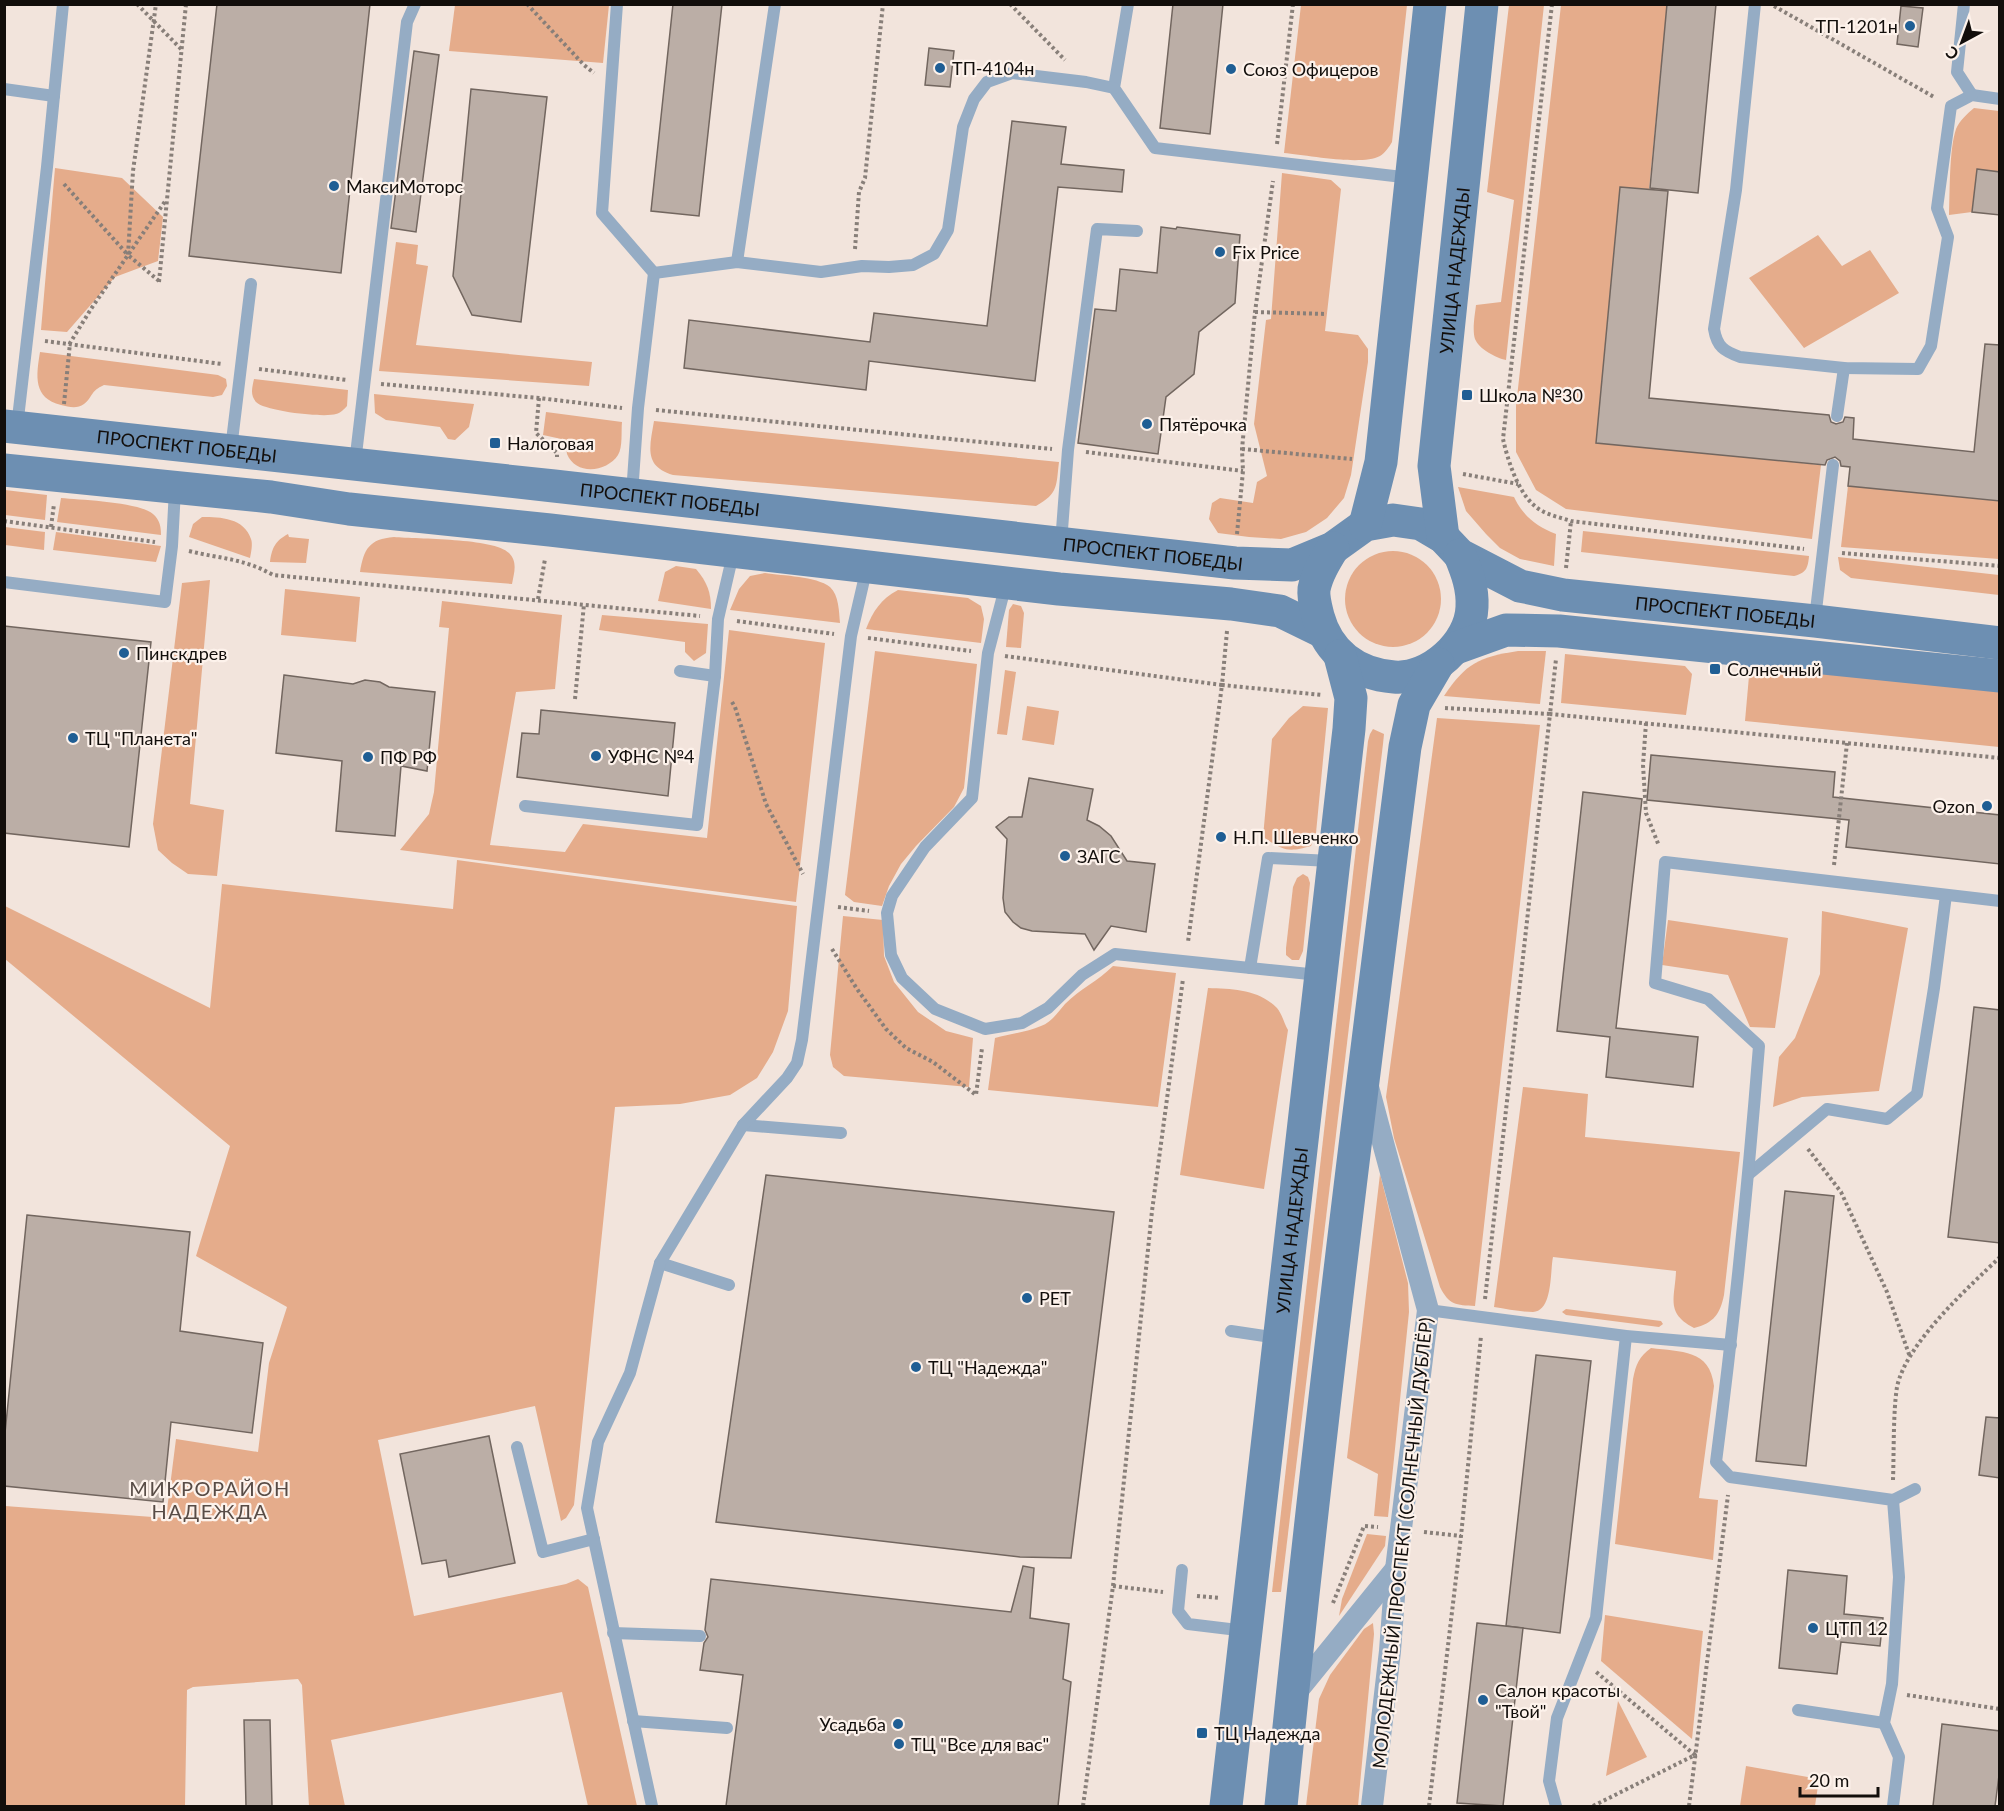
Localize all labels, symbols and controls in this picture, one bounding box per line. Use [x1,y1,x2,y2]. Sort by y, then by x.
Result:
north arrow [1932,12,1992,72]
place label: ТП-1201н [1816,15,1898,37]
marker: ТП-1201н [1903,19,1917,33]
text: С [1941,43,1962,64]
place label: ТП-4104н [952,57,1034,79]
place label: Союз Офицеров [1243,58,1379,80]
marker: ТП-4104н [933,61,947,75]
marker: Союз Офицеров [1224,62,1238,76]
place label: МаксиМоторс [346,175,464,197]
marker: МаксиМоторс [327,179,341,193]
street label: УЛИЦА НАДЕЖДЫ [1435,186,1474,355]
place label: Fix Price [1232,241,1299,263]
marker: Fix Price [1213,245,1227,259]
place label: Школа №30 [1479,384,1583,406]
marker: Школа №30 [1460,388,1474,402]
place label: Пятёрочка [1159,413,1247,435]
marker: Пятёрочка [1140,417,1154,431]
street label: ПРОСПЕКТ ПОБЕДЫ [96,425,278,467]
place label: Налоговая [507,432,594,454]
marker: Налоговая [488,436,502,450]
street label: ПРОСПЕКТ ПОБЕДЫ [579,478,761,520]
street label: ПРОСПЕКТ ПОБЕДЫ [1062,533,1244,575]
street label: ПРОСПЕКТ ПОБЕДЫ [1634,591,1816,632]
place label: Пинскдрев [136,642,227,664]
marker: Пинскдрев [117,646,131,660]
place label: Солнечный [1727,658,1822,680]
marker: Солнечный [1708,662,1722,676]
place label: ТЦ "Планета" [85,727,197,749]
marker: ТЦ "Планета" [66,731,80,745]
place label: УФНС №4 [608,745,695,767]
place label: ПФ РФ [380,746,437,768]
marker: УФНС №4 [589,749,603,763]
marker: ПФ РФ [361,750,375,764]
place label: Ozon [1933,795,1975,817]
marker: Ozon [1980,799,1994,813]
place label: Н.П. Шевченко [1233,826,1359,848]
marker: Н.П. Шевченко [1214,830,1228,844]
place label: ЗАГС [1077,845,1121,867]
marker: ЗАГС [1058,849,1072,863]
street label: УЛИЦА НАДЕЖДЫ [1271,1146,1312,1315]
place label: РЕТ [1039,1287,1071,1309]
marker: РЕТ [1020,1291,1034,1305]
street label: МОЛОДЕЖНЫЙ ПРОСПЕКТ (СОЛНЕЧНЫЙ ДУБЛЁР) [1367,1316,1437,1770]
place label: ТЦ "Надежда" [928,1356,1048,1378]
marker: ТЦ "Надежда" [909,1360,923,1374]
district label: МИКРОРАЙОН НАДЕЖДА [129,1476,291,1523]
place label: ЦТП 12 [1825,1617,1888,1639]
marker: ЦТП 12 [1806,1621,1820,1635]
place label: Салон красоты "Твой" [1495,1679,1620,1722]
marker: Салон красоты "Твой" [1476,1693,1490,1707]
place label: Усадьба [820,1713,886,1735]
marker: Усадьба [891,1717,905,1731]
place label: ТЦ Надежда [1214,1722,1320,1744]
marker: ТЦ Надежда [1195,1726,1209,1740]
place label: ТЦ "Все для вас" [911,1733,1049,1755]
marker: ТЦ "Все для вас" [892,1737,906,1751]
scale bar [1800,1760,1878,1798]
text: 20 m [1809,1769,1849,1791]

